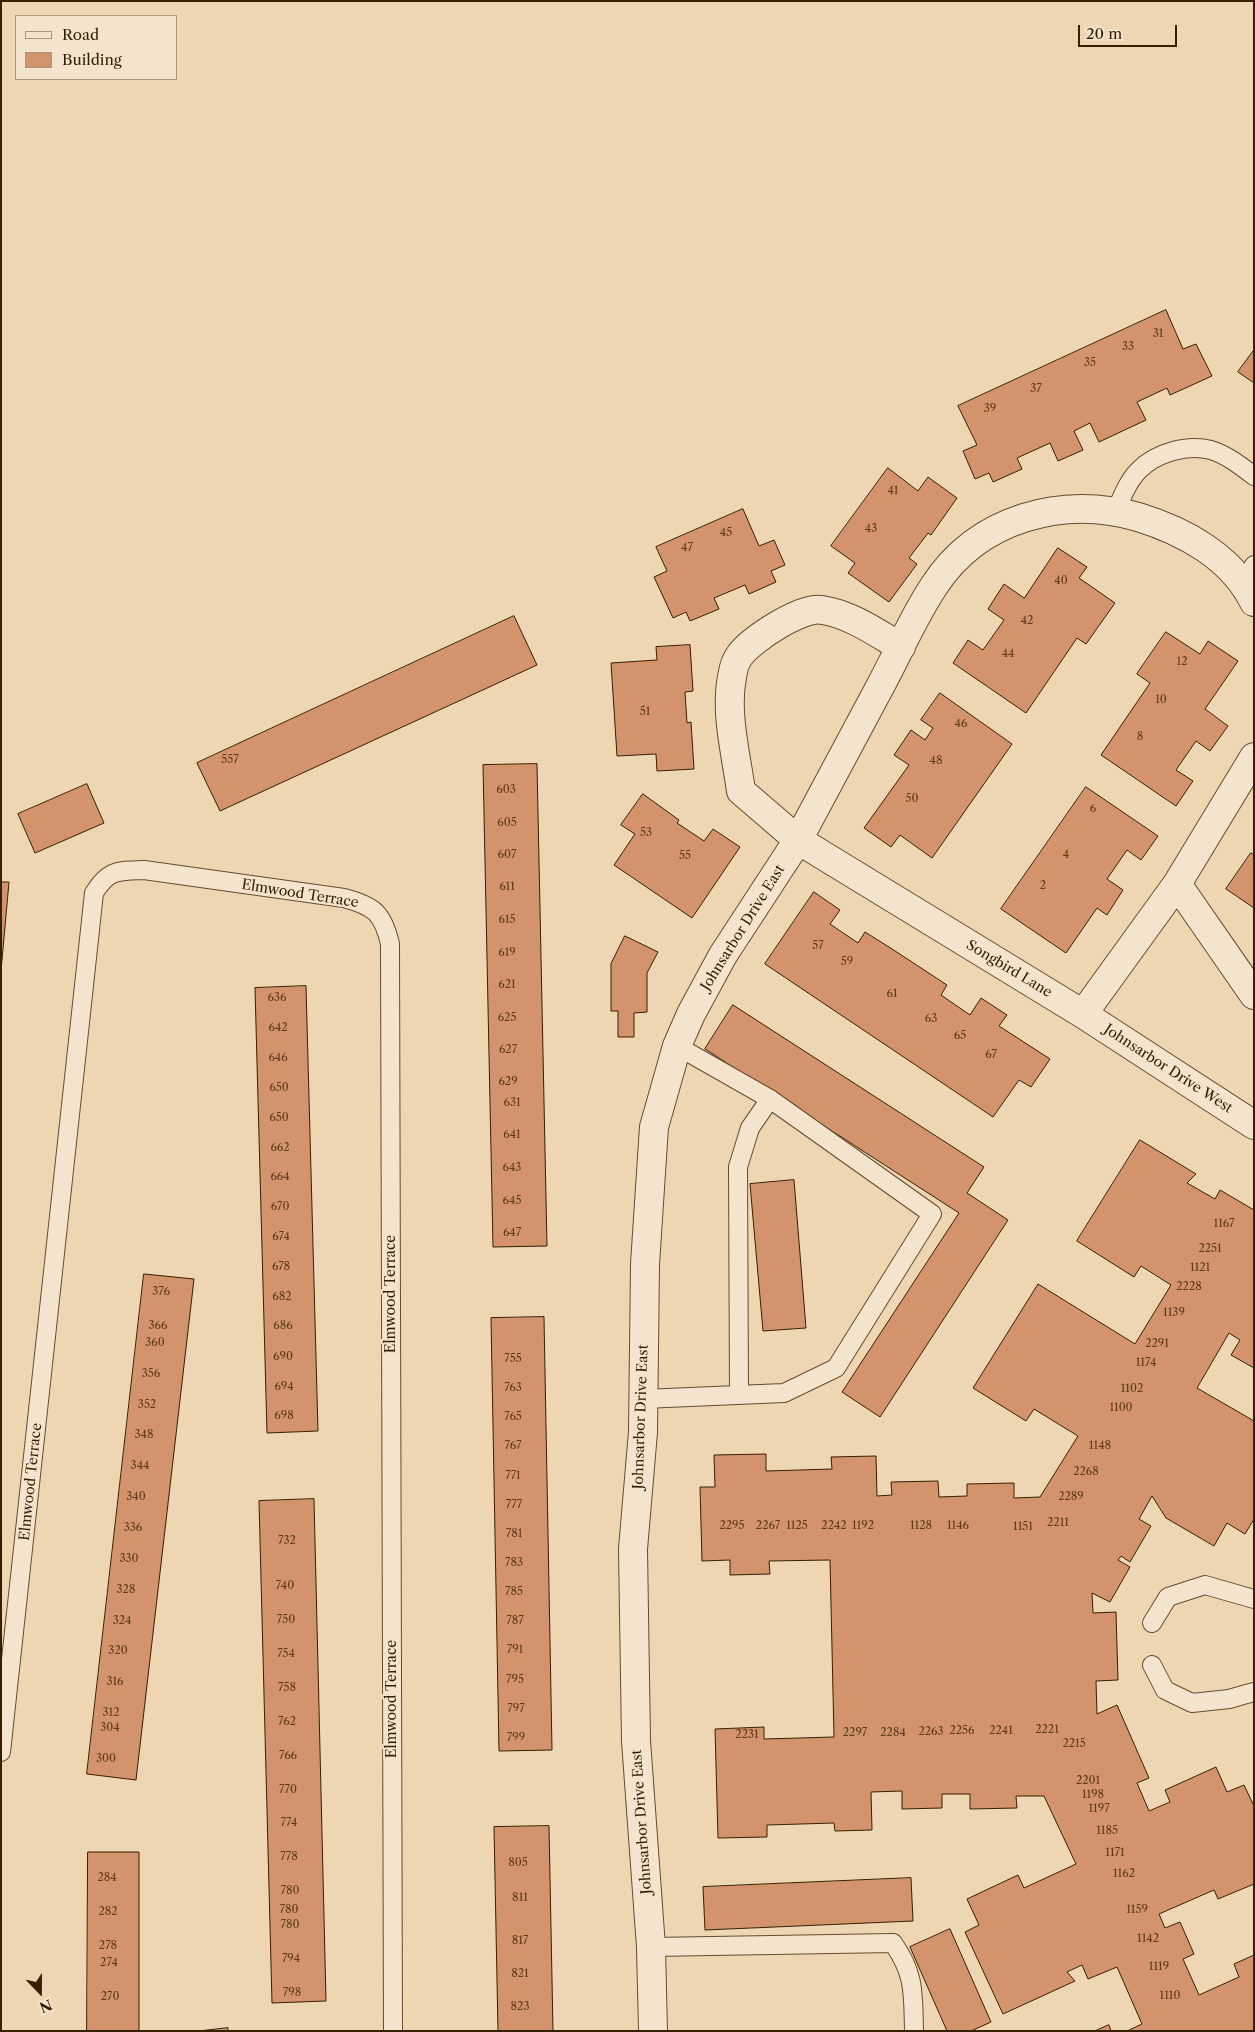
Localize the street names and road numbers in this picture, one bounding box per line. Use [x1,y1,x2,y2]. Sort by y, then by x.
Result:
street label: Johnsarbor Drive East [697,862,789,994]
street label: Elmwood Terrace [240,876,360,912]
street label: Songbird Lane [963,937,1055,1001]
street label: Johnsarbor Drive West [1101,1021,1235,1117]
street label: Elmwood Terrace [383,1235,399,1353]
street label: Johnsarbor Drive East [630,1344,652,1490]
street label: Elmwood Terrace [16,1422,46,1542]
street label: Elmwood Terrace [384,1640,400,1758]
street label: Johnsarbor Drive East [629,1749,655,1895]

